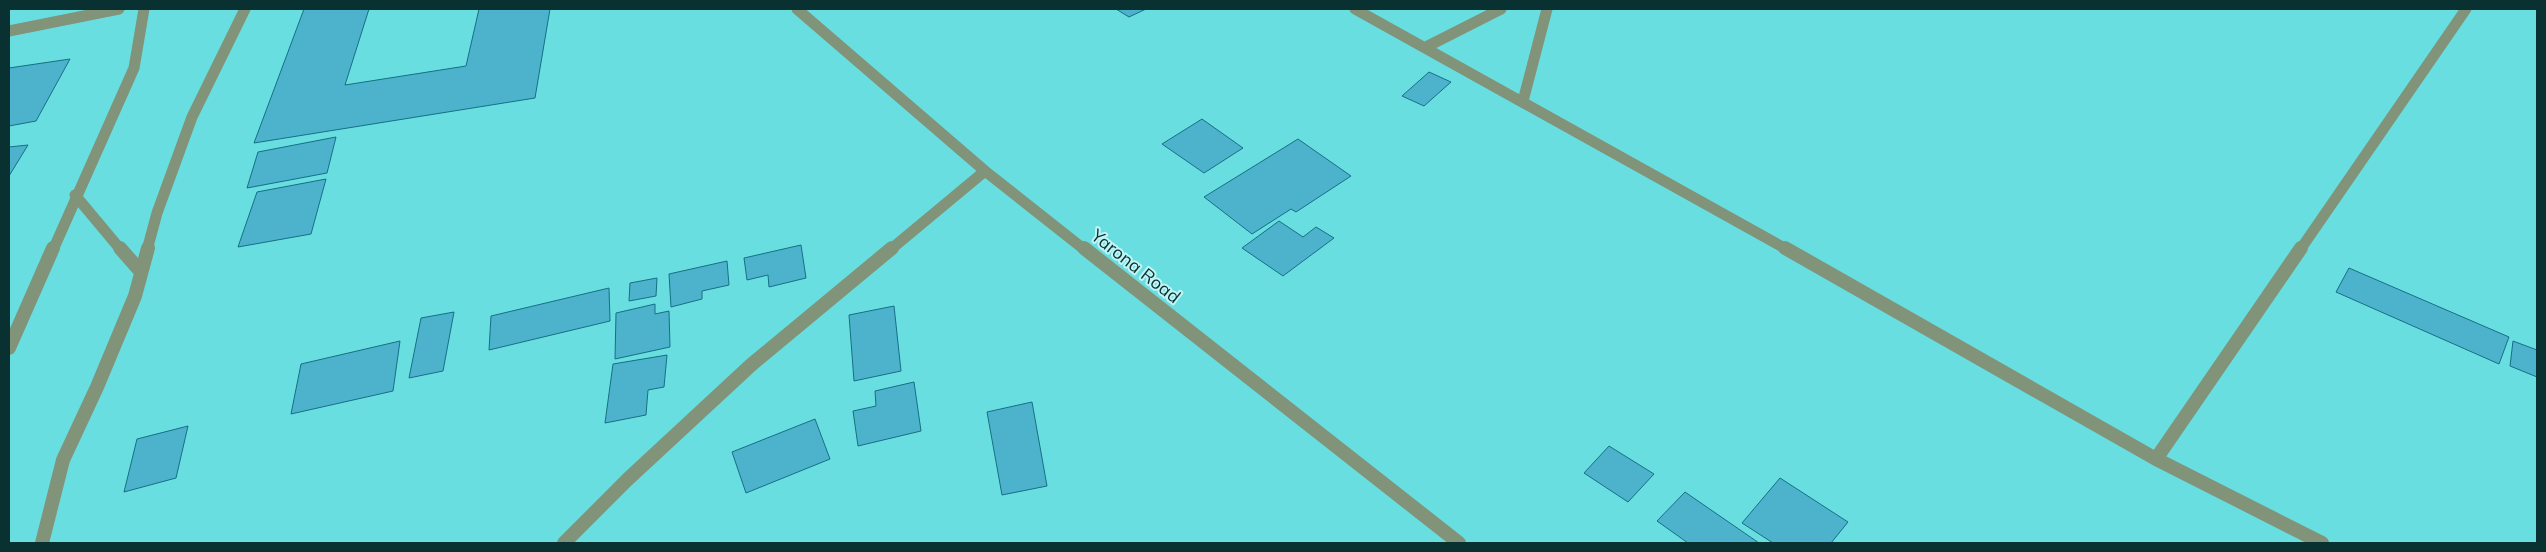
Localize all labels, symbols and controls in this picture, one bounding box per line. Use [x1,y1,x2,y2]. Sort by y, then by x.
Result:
street label: Yarona Road [1086,223,1185,308]

